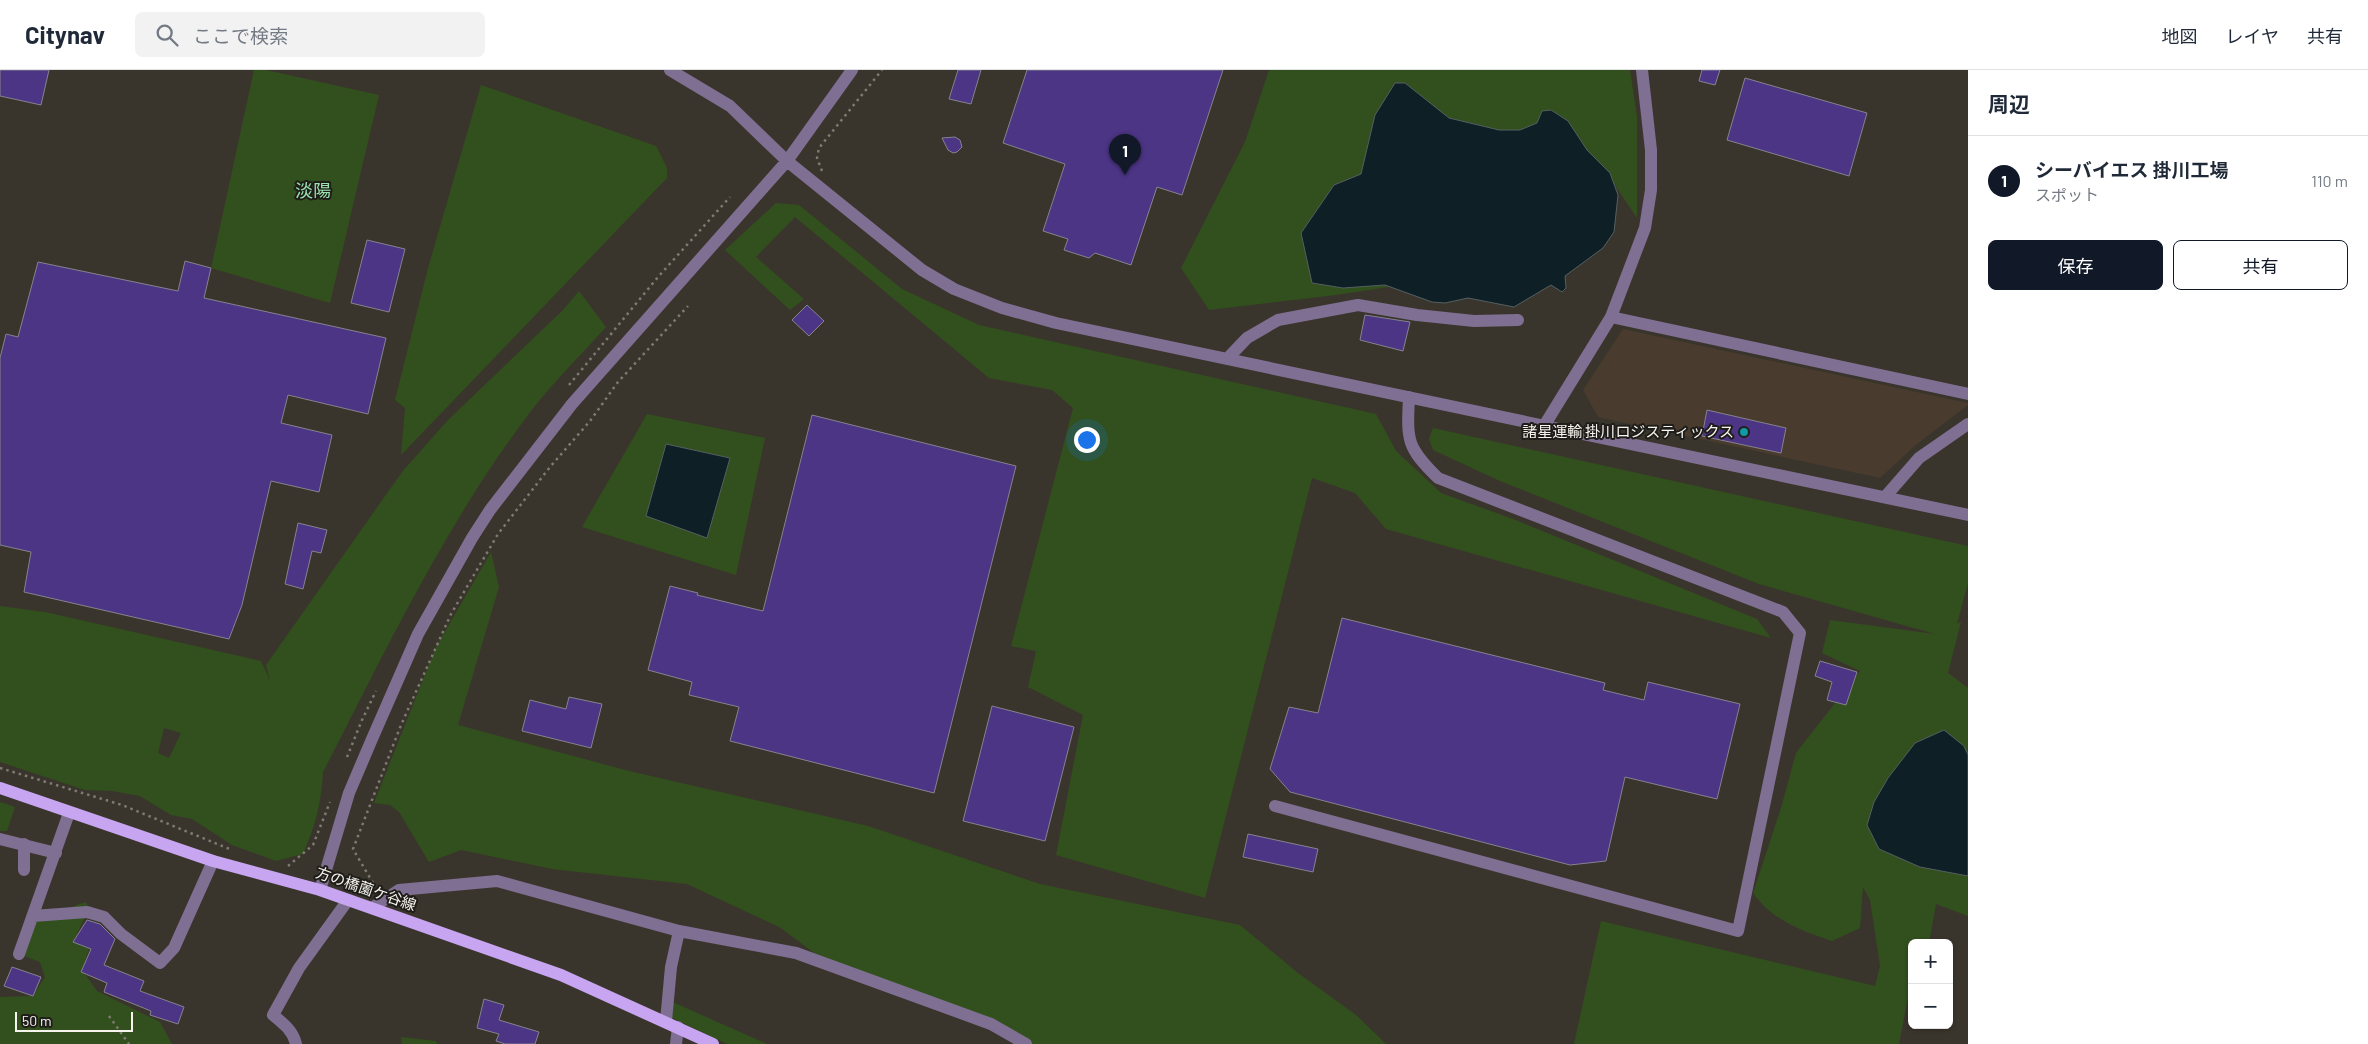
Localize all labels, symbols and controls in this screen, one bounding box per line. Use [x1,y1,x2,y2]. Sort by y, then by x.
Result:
search box [135,12,485,57]
text: Citynav [25,20,105,49]
icon: search [153,21,181,49]
text: ここで検索 [193,24,288,47]
text: 地図 [2162,25,2198,47]
text: レイヤ [2226,25,2279,47]
text: 共有 [2307,25,2343,47]
text: 周辺 [1988,91,2030,116]
pin: 1 [1109,134,1141,175]
text: シーバイエス 掛川工場 [2035,158,2228,181]
text: 1 [2001,171,2007,190]
text: 110 m [2311,171,2348,190]
district label: 淡陽 [295,179,331,201]
text: スポット [2035,185,2099,204]
button: 保存 [1988,240,2163,290]
button: 共有 [2173,240,2348,290]
place label: 諸星運輸 掛川ロジスティックス [1522,422,1734,440]
marker: 諸星運輸 掛川ロジスティックス [1738,426,1750,438]
your location [1074,427,1100,453]
street label: 方の橋薗ケ谷線 [314,862,419,914]
map controls [1908,939,1953,1029]
button: + [1908,939,1953,984]
button: − [1908,984,1953,1029]
scale bar [15,1009,132,1032]
text: 50 m [22,1012,51,1029]

